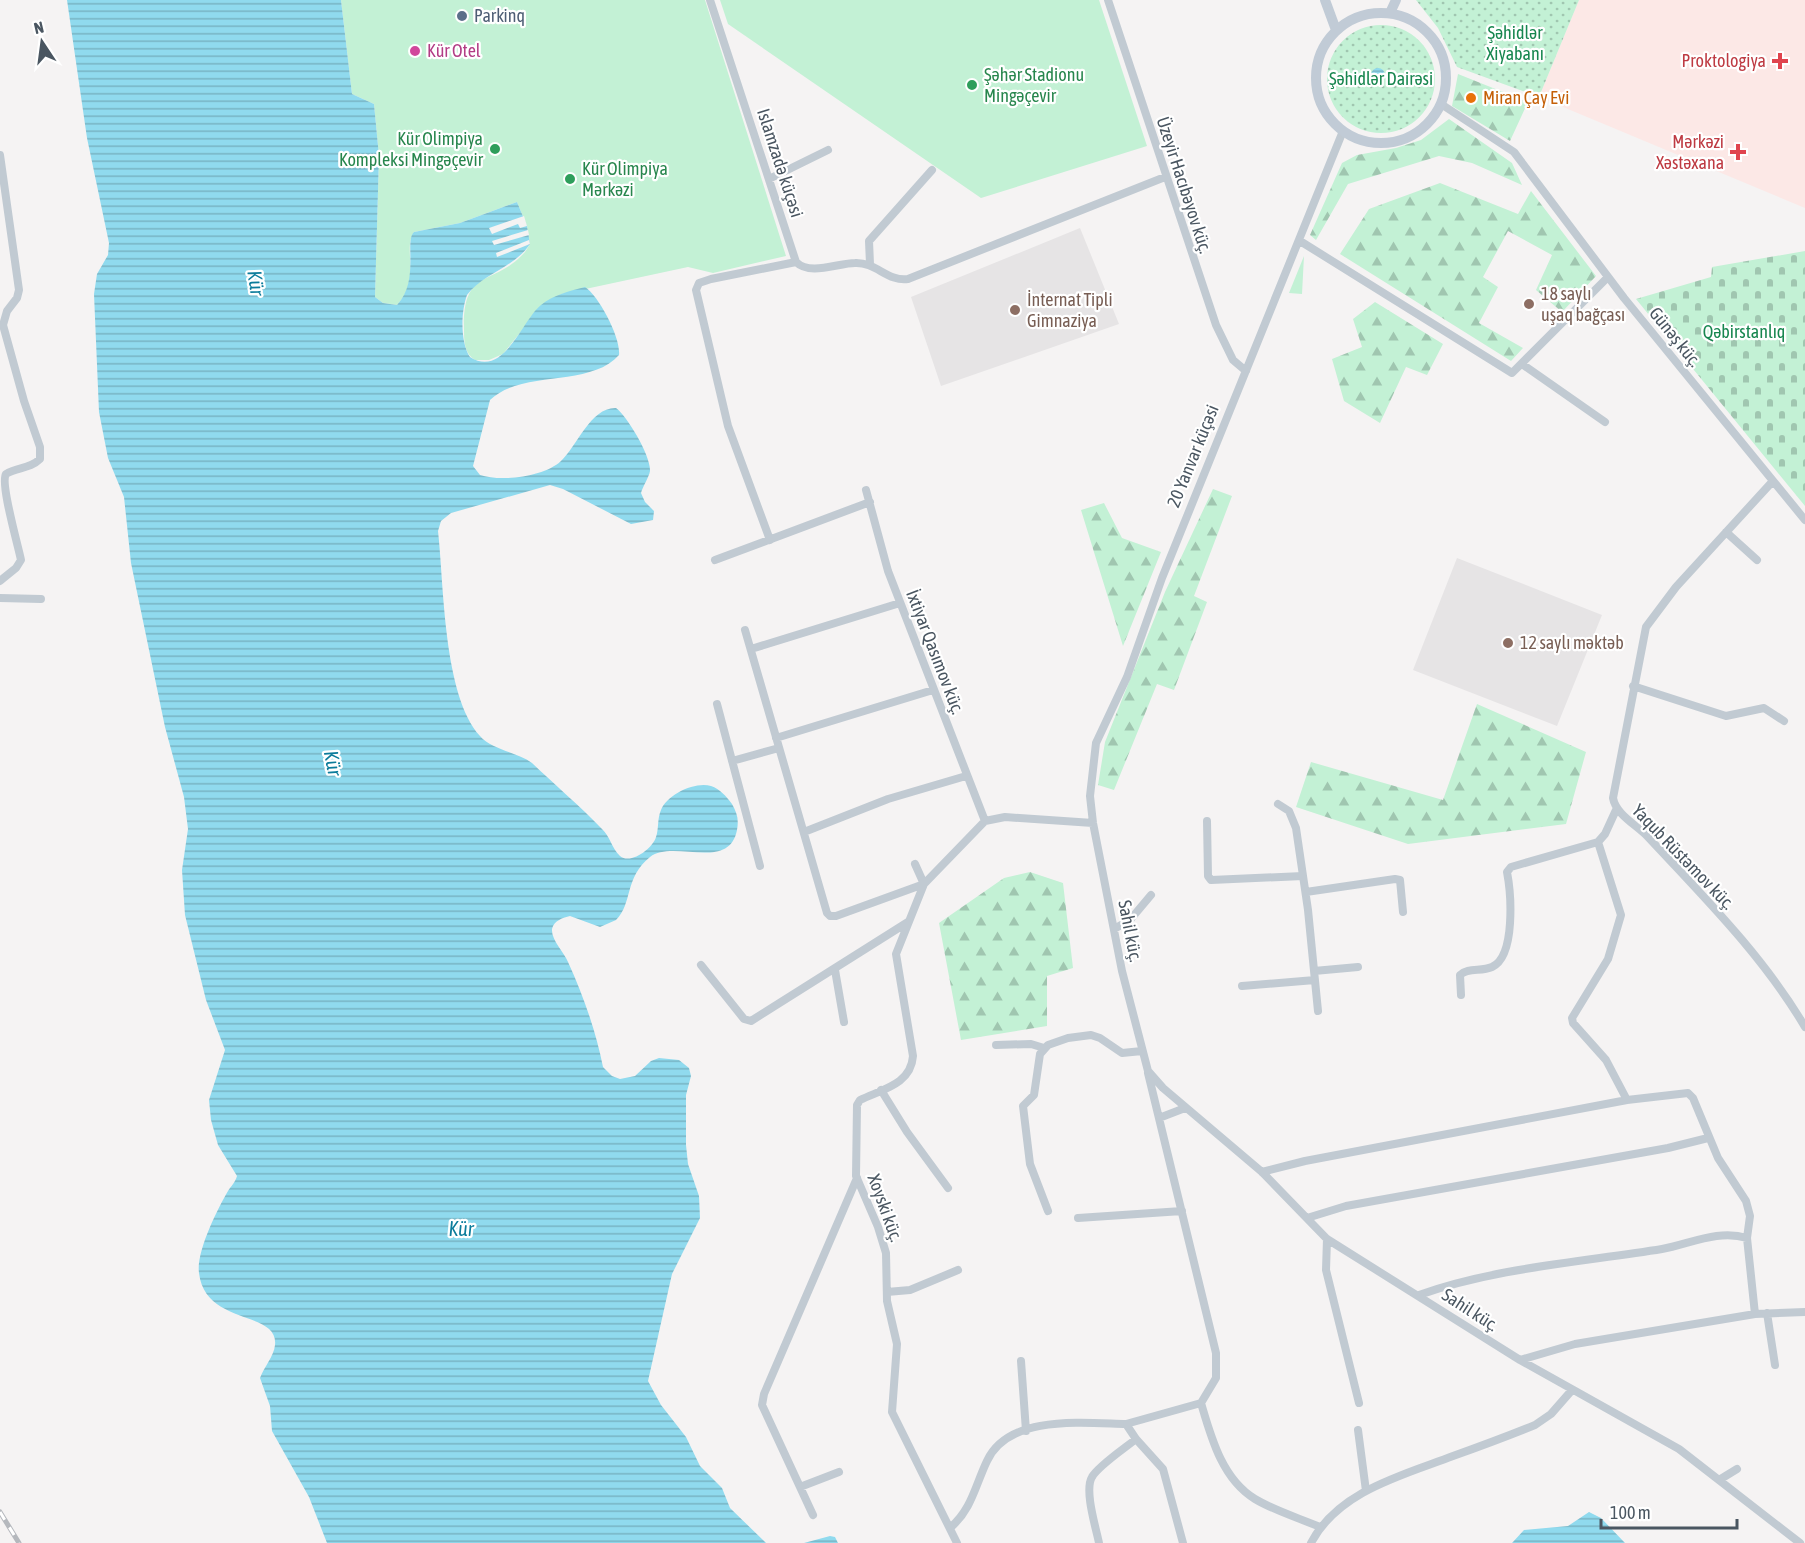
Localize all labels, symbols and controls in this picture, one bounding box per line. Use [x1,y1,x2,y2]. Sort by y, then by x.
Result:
place label: Parkinq [474,5,525,26]
marker: Parkinq [455,9,469,23]
north arrow [12,12,72,72]
text: N [32,18,45,37]
park label: Şəhidlər Xiyabanı [1486,22,1544,64]
place label: Kür Otel [427,40,481,61]
marker: Kür Otel [408,44,422,58]
place label: Proktologiya [1681,50,1766,71]
marker: Proktologiya [1771,52,1789,70]
place label: Şəhər Stadionu Mingəçevir [984,64,1084,106]
park label: Şəhidlər Dairəsi [1329,68,1433,89]
marker: Şəhər Stadionu Mingəçevir [965,78,979,92]
place label: Miran Çay Evi [1483,87,1569,108]
marker: Miran Çay Evi [1464,91,1478,105]
street label: Islamzadə küçəsi [753,106,808,220]
street label: Üzeyir Hacıbəyov küç. [1153,114,1216,256]
place label: Kür Olimpiya Kompleksi Mingəçevir [339,128,484,170]
place label: Mərkəzi Xəstəxana [1656,131,1724,173]
marker: Kür Olimpiya Kompleksi Mingəçevir [488,142,502,156]
marker: Mərkəzi Xəstəxana [1729,143,1747,161]
place label: Kür Olimpiya Mərkəzi [582,158,668,200]
marker: Kür Olimpiya Mərkəzi [563,172,577,186]
water label: Kür [243,269,270,298]
place label: 18 saylı uşaq bağçası [1541,283,1625,325]
place label: İnternat Tipli Gimnaziya [1027,289,1113,331]
marker: 18 saylı uşaq bağçası [1522,297,1536,311]
marker: İnternat Tipli Gimnaziya [1008,303,1022,317]
street label: Günəş küç. [1645,303,1706,371]
park label: Qəbirstanlıq [1703,321,1785,342]
street label: 20 Yanvar küçəsi [1162,401,1223,510]
street label: İxtiyar Qasımov küç. [902,587,969,717]
place label: 12 saylı məktəb [1520,632,1624,653]
marker: 12 saylı məktəb [1501,636,1515,650]
water label: Kür [320,748,347,779]
street label: Yaqub Rüstəmov küç. [1628,800,1739,914]
street label: Sahil küç. [1114,898,1147,964]
street label: Xoyski küç. [864,1171,907,1244]
water label: Kür [448,1217,475,1240]
street label: Sahil küç. [1438,1284,1502,1335]
scale bar [1601,1492,1738,1530]
text: 100 m [1610,1502,1651,1523]

